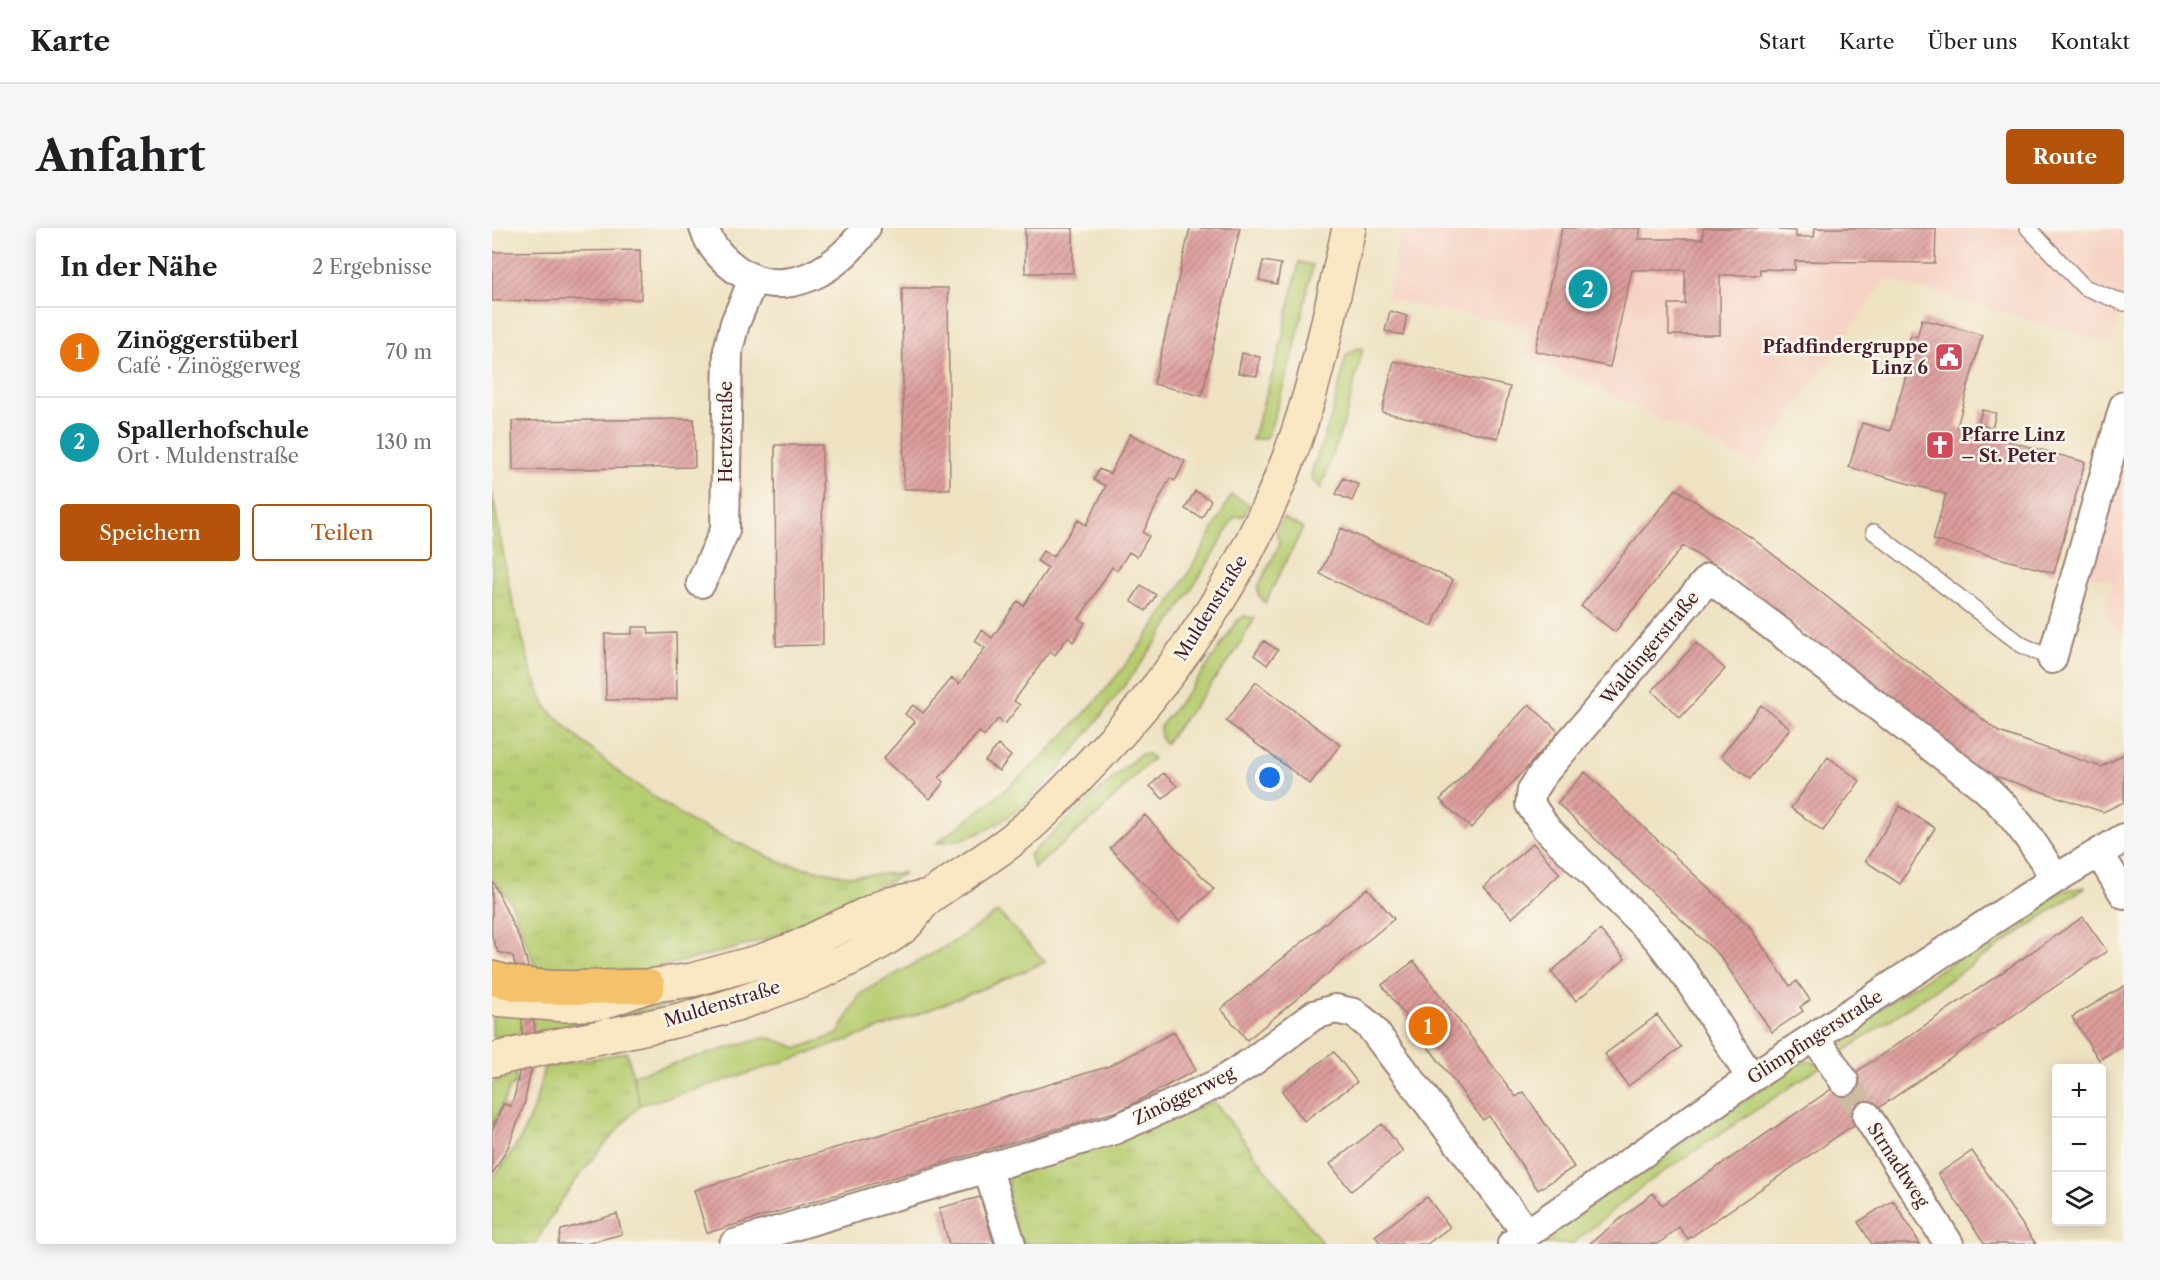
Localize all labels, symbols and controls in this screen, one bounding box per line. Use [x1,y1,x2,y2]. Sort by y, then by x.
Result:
text: Karte [30,24,110,58]
text: Start [1759,29,1806,54]
text: Karte [1839,29,1895,54]
text: Über uns [1928,29,2017,54]
text: Kontakt [2050,29,2130,54]
button: Route [2006,129,2124,184]
text: Anfahrt [36,130,205,182]
text: In der Nähe [60,251,217,283]
text: 2 Ergebnisse [312,255,432,279]
pin: 2 [1568,266,1608,312]
text: Zinöggerstüberl [117,327,298,354]
place label: Pfadfindergruppe Linz 6 [1763,336,1928,379]
text: 1 [75,340,84,364]
text: 70 m [386,340,432,364]
public building icon: Pfadfindergruppe Linz 6 [1933,341,1965,373]
text: Café · Zinöggerweg [117,354,300,378]
street label: Hertzstraße [715,381,737,483]
text: Spallerhofschule [117,417,309,444]
place label: Pfarre Linz – St. Peter [1961,424,2065,467]
church icon: Pfarre Linz – St. Peter [1924,429,1956,461]
text: 2 [74,430,85,454]
text: 130 m [376,430,432,454]
text: Ort · Muldenstraße [117,444,299,468]
button: Speichern [60,504,240,561]
button: Teilen [252,504,432,561]
street label: Muldenstraße [1170,551,1252,665]
street label: Waldingerstraße [1595,587,1704,710]
your location [1255,763,1284,792]
street label: Muldenstraße [661,976,783,1032]
street label: Glimpfingerstraße [1743,985,1887,1089]
pin: 1 [1408,1004,1448,1048]
street label: Zinöggerweg [1130,1062,1239,1130]
map controls [2052,1064,2106,1226]
button: + [2052,1064,2106,1118]
street label: Strnadtweg [1862,1118,1934,1212]
button: − [2052,1118,2106,1172]
button: layers [2052,1172,2106,1226]

